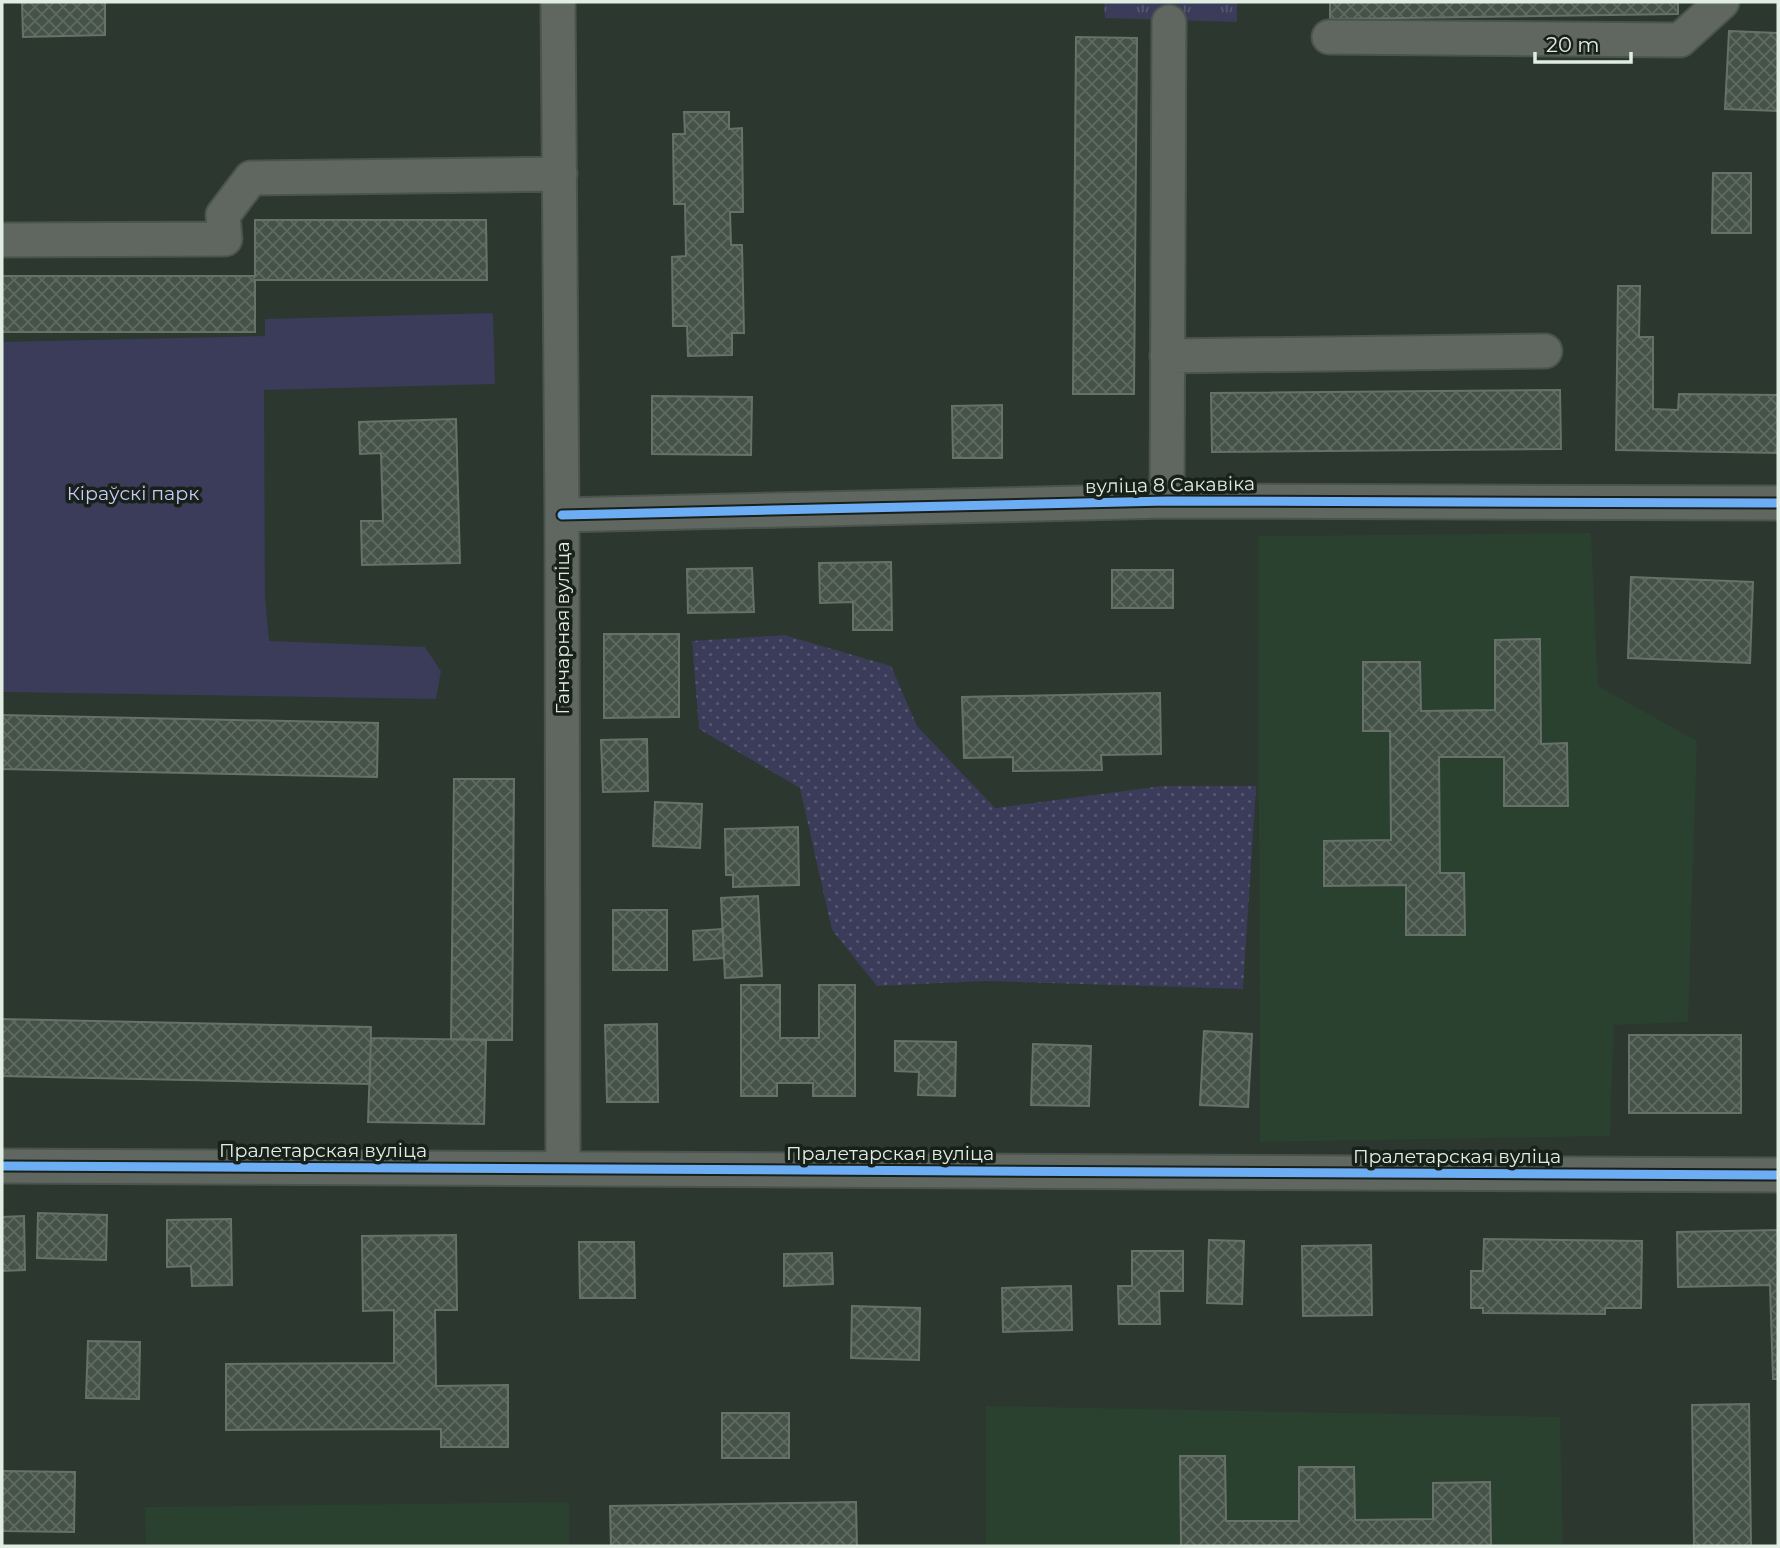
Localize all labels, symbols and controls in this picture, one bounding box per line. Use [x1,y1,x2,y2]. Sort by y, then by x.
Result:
scale bar [1535,21,1631,65]
text: 20 m [1546,32,1600,57]
street label: вуліца 8 Сакавіка [1085,472,1255,498]
park label: Кіраўскі парк [67,482,199,505]
street label: Ганчарная вуліца [551,541,574,715]
street label: Пралетарская вуліца [219,1139,427,1162]
street label: Пралетарская вуліца [786,1142,994,1165]
street label: Пралетарская вуліца [1353,1145,1561,1168]

